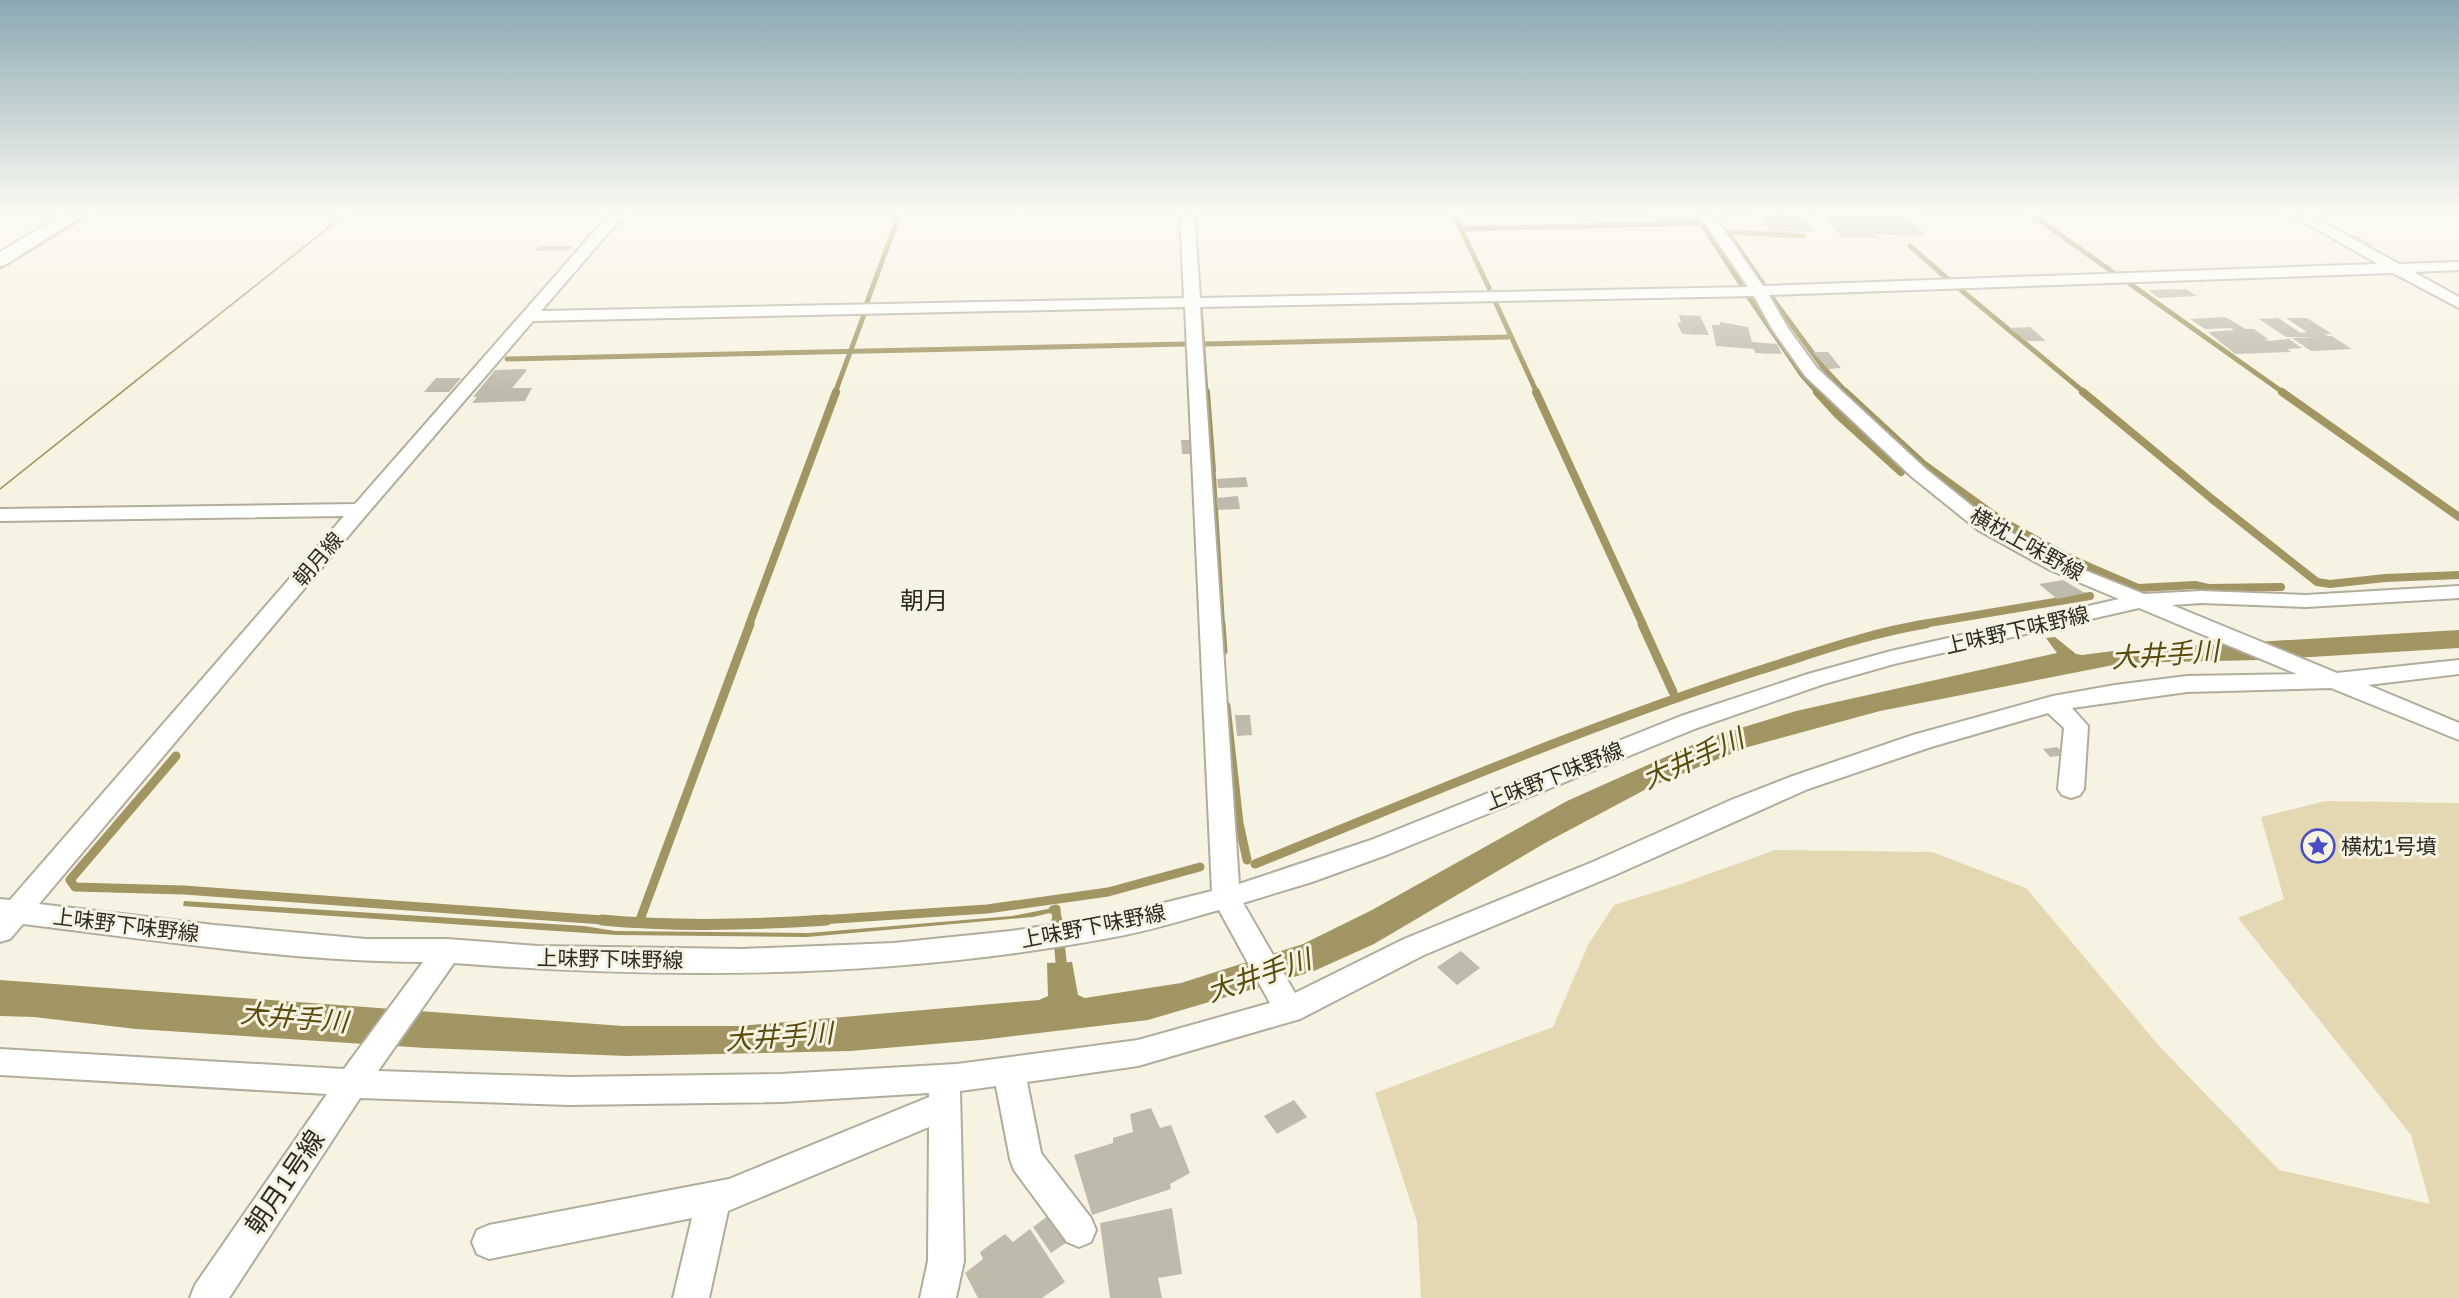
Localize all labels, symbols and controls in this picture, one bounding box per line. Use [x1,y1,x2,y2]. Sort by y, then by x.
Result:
street label: 横枕上味野線 [1966,503,2088,585]
street label: 朝月線 [289,528,347,590]
district label: 朝月 [900,587,948,614]
street label: 上味野下味野線 [1943,602,2091,658]
water label: 大井手川 [2110,636,2223,674]
water label: 大井手川 [1638,722,1751,795]
street label: 上味野下味野線 [1482,738,1626,814]
place icon: 横枕1号墳 [2300,828,2336,864]
place label: 横枕1号墳 [2341,835,2437,858]
street label: 上味野下味野線 [1019,901,1167,951]
street label: 上味野下味野線 [52,905,200,945]
water label: 大井手川 [1203,943,1318,1008]
street label: 上味野下味野線 [536,946,684,972]
water label: 大井手川 [239,998,352,1038]
water label: 大井手川 [724,1018,837,1056]
street label: 朝月1号線 [239,1125,331,1239]

